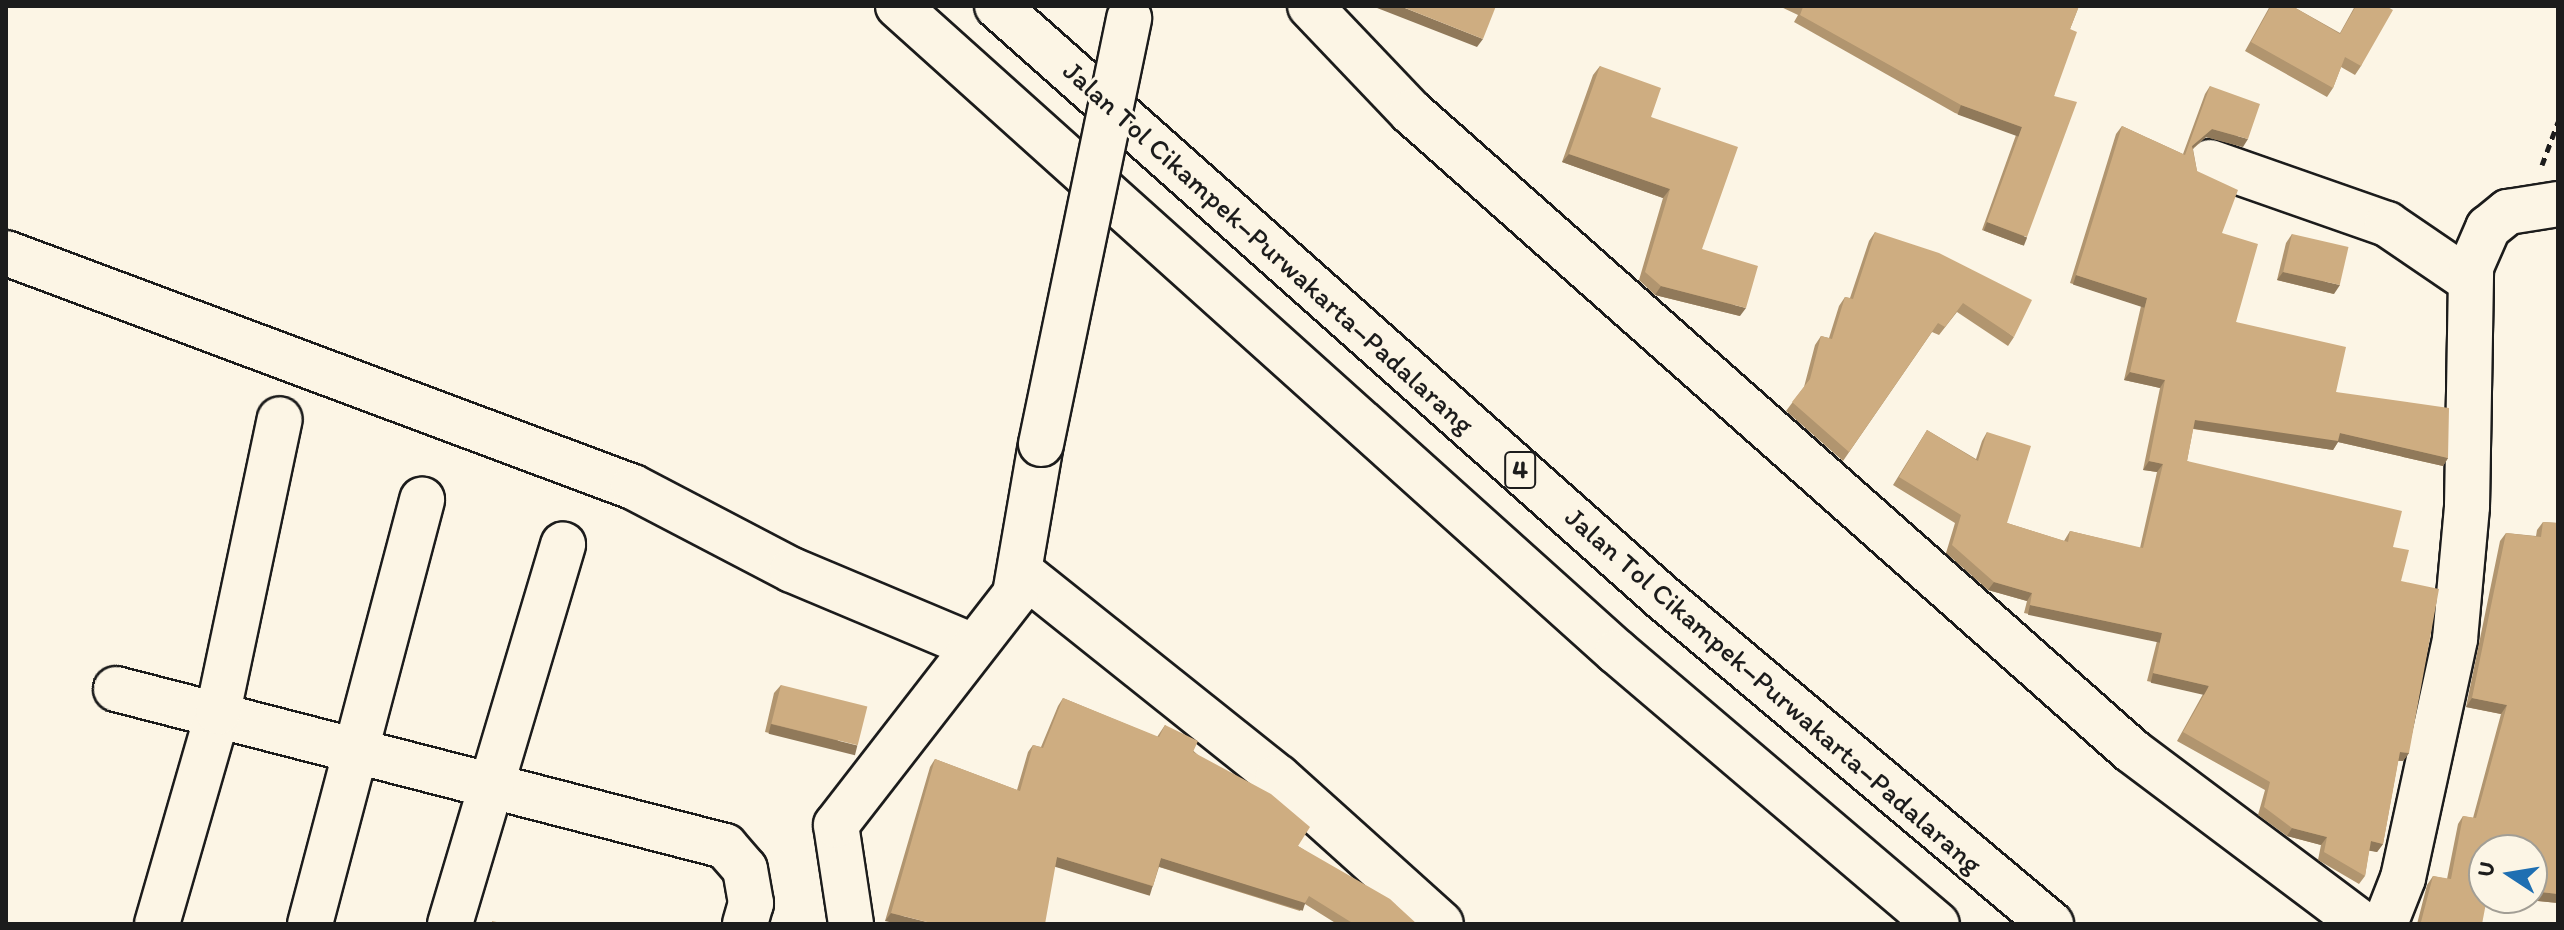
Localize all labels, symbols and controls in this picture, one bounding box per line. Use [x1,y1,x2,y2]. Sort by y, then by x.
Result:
street label: Jalan Tol Cikampek–Purwakarta–Padalarang [1058,54,1480,440]
road number: 4 [1504,448,1536,492]
street label: Jalan Tol Cikampek–Purwakarta–Padalarang [1560,501,1988,879]
north arrow [2468,834,2548,914]
text: U [2471,859,2501,879]

